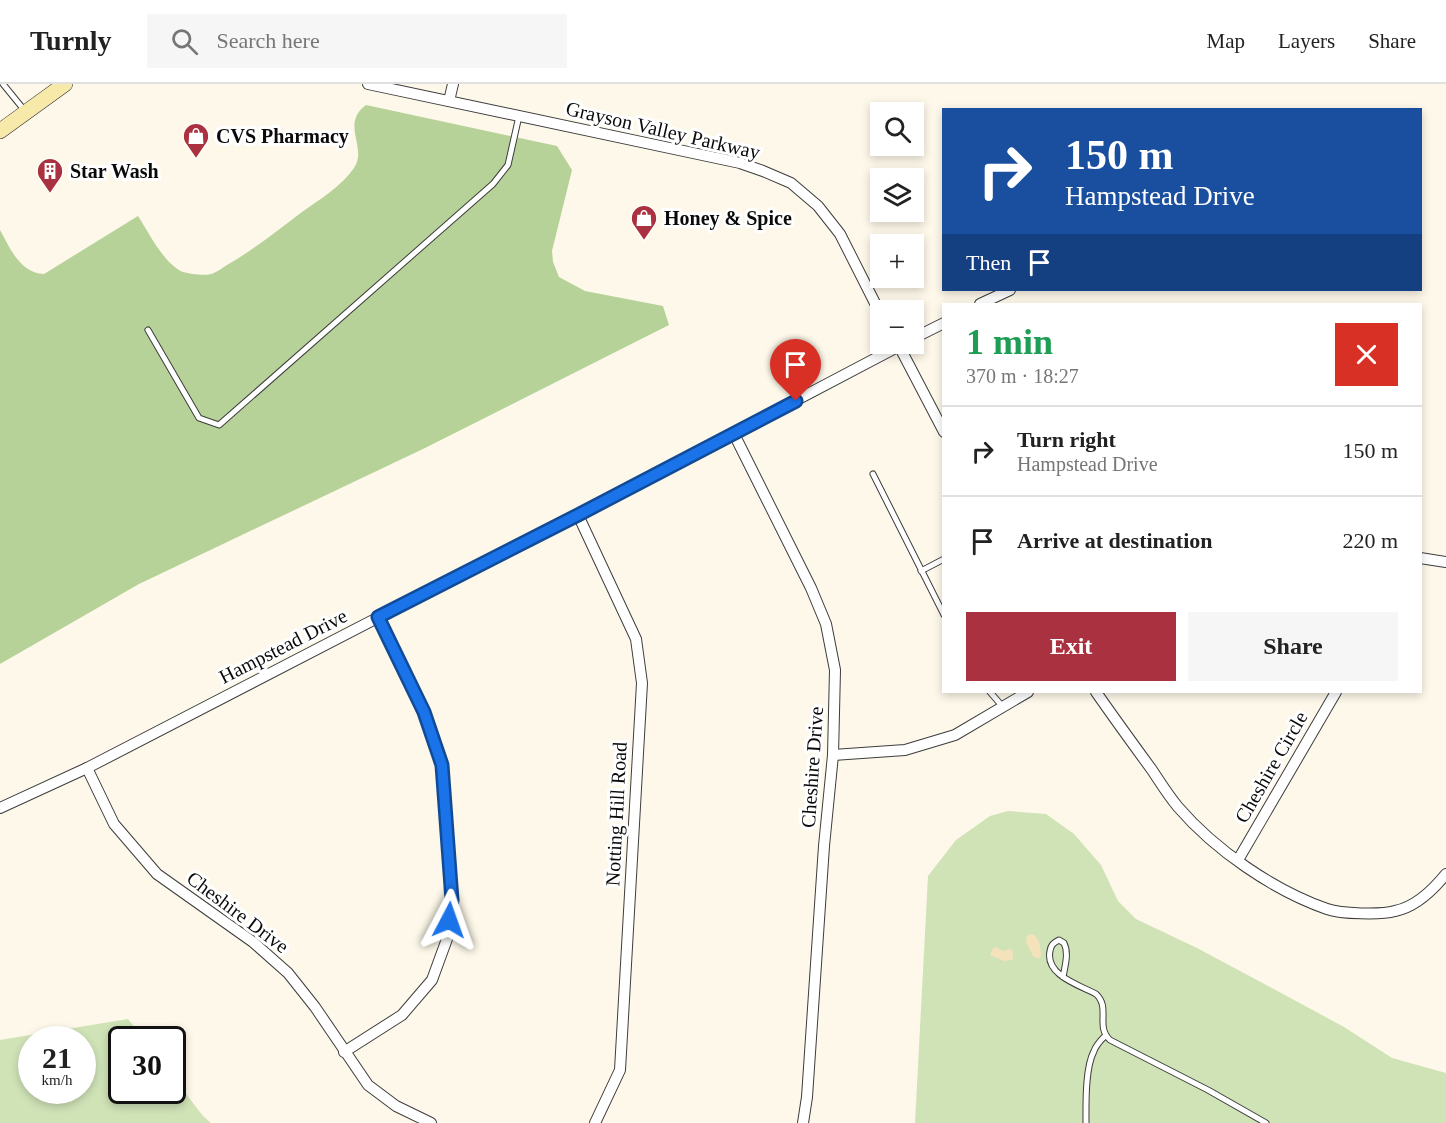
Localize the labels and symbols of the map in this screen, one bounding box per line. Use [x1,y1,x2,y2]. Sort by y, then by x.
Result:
street label: Grayson Valley Parkway [564,97,762,164]
shop icon: CVS Pharmacy [181,121,211,159]
place label: CVS Pharmacy [216,125,349,148]
building icon: Star Wash [35,156,65,194]
place label: Star Wash [70,160,159,182]
shop icon: Honey & Spice [629,203,659,241]
place label: Honey & Spice [664,207,792,230]
pin [770,339,821,401]
street label: Hampstead Drive [215,604,351,689]
street label: Cheshire Drive [797,705,827,828]
street label: Cheshire Circle [1230,707,1312,827]
street label: Notting Hill Road [601,741,632,887]
street label: Cheshire Drive [183,867,293,957]
position arrow [417,888,481,952]
speed limit sign: 30 [108,1026,186,1104]

